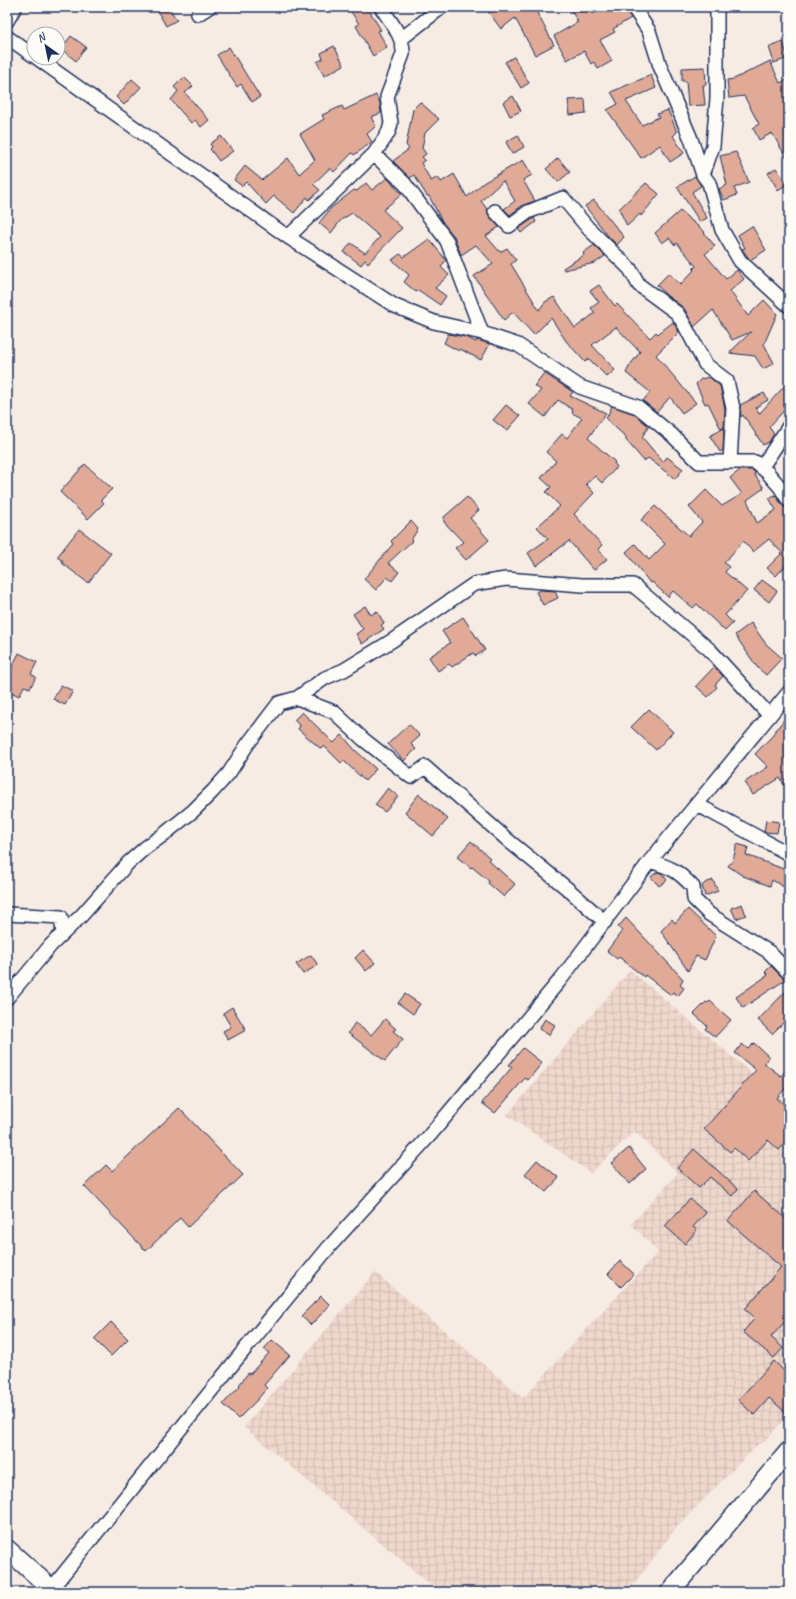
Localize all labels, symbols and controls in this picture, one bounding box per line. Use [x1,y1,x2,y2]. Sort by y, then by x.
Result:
north arrow [26,26,66,66]
text: N [34,29,49,45]

